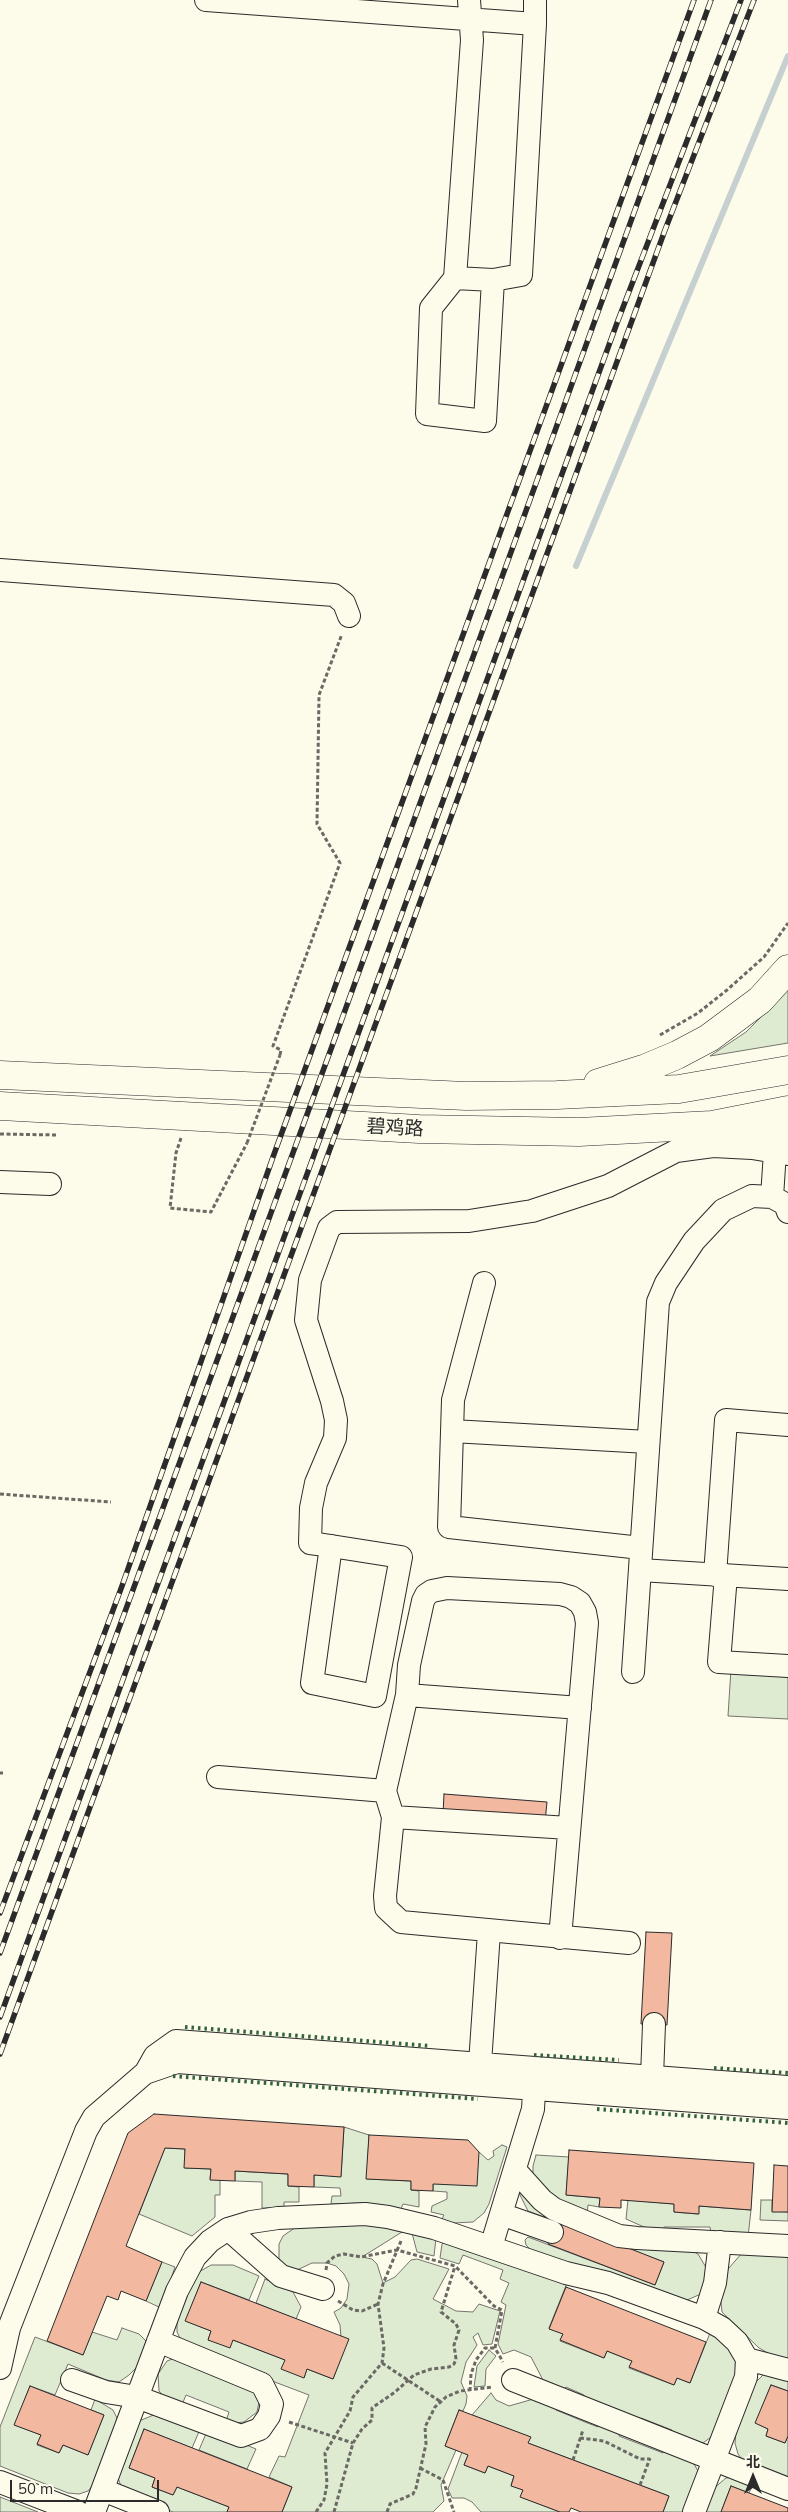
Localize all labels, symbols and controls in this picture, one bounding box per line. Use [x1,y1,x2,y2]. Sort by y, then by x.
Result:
street label: 碧鸡路 [366,1115,424,1141]
north arrow [728,2452,778,2502]
text: 北 [746,2453,760,2471]
scale bar [12,2470,161,2502]
text: 50 m [18,2479,53,2498]

